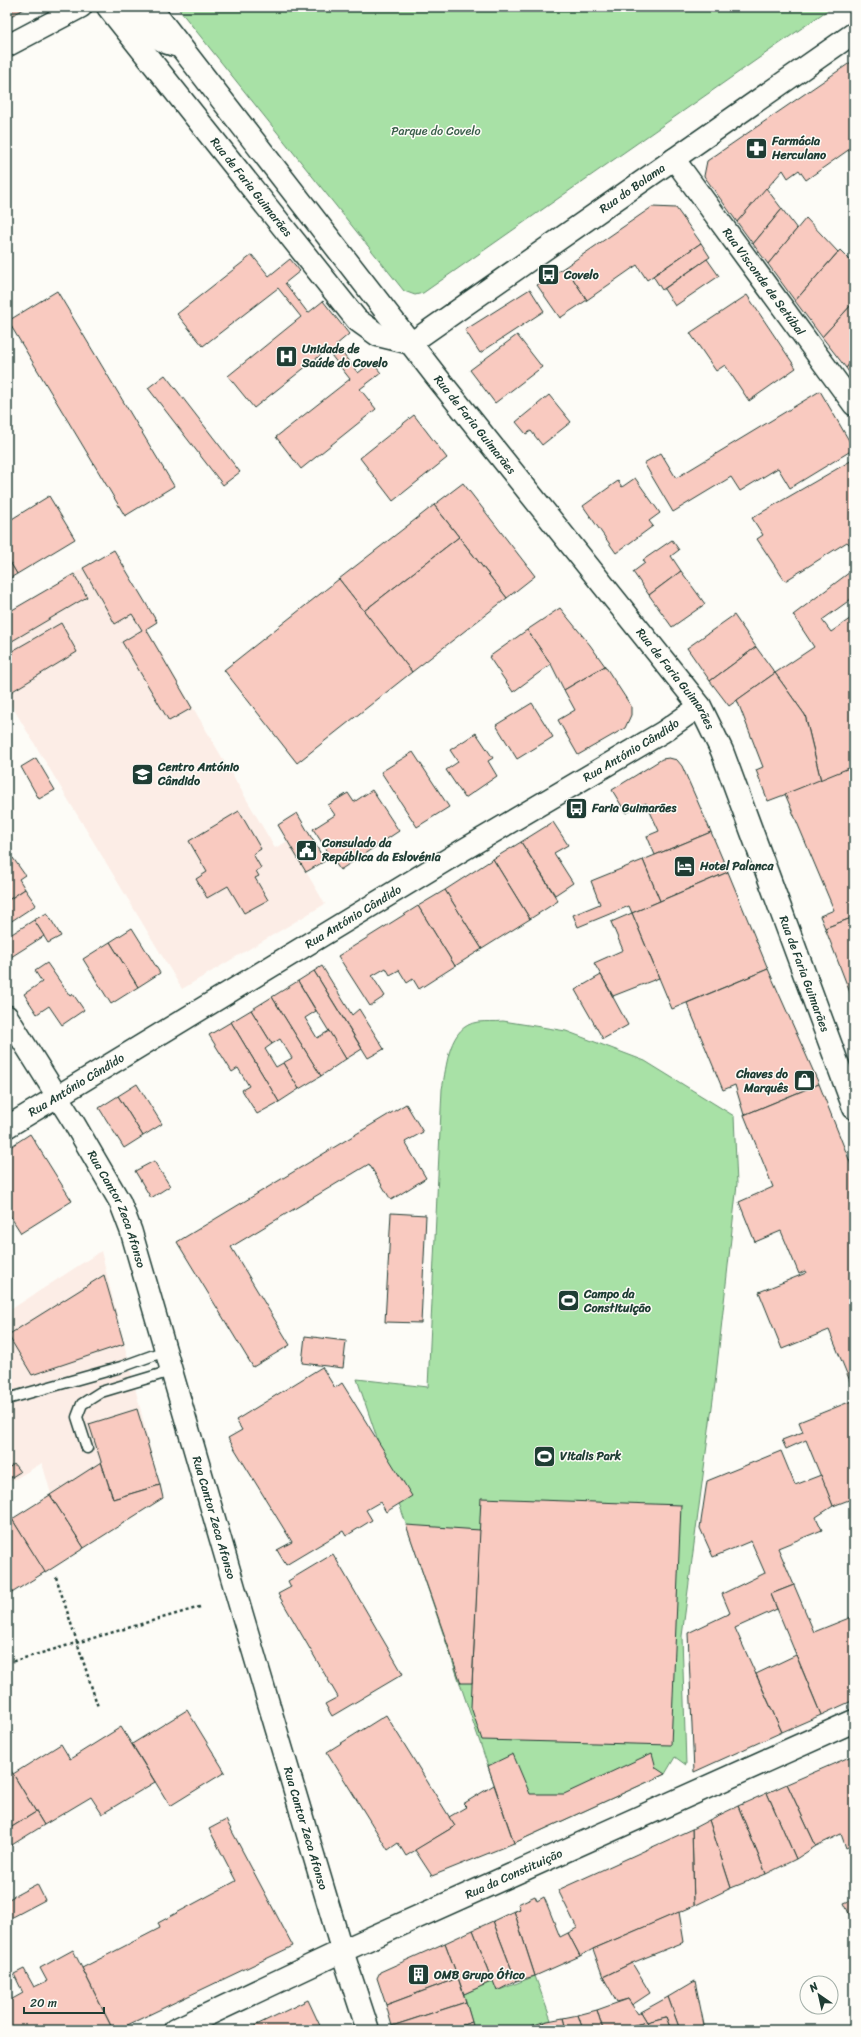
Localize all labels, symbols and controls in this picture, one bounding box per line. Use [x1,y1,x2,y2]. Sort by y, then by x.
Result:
park label: Parque do Covelo [391,120,481,142]
place label: Farmácia Herculano [771,130,827,166]
street label: Rua de Faria Guimarães [204,132,298,242]
pharmacy icon: Farmácia Herculano [744,135,770,161]
street label: Rua do Bolama [594,157,670,219]
street label: Rua Visconde de Setúbal [717,223,811,341]
bus stop icon: Covelo [536,262,562,288]
place label: Covelo [563,264,599,286]
place label: Unidade de Saúde do Covelo [301,338,388,374]
hospital icon: Unidade de Saúde do Covelo [273,343,299,369]
street label: Rua de Faria Guimarães [428,370,522,479]
street label: Rua de Faria Guimarães [630,623,721,733]
street label: Rua António Cândido [578,713,684,788]
place label: Centro António Cândido [157,756,240,792]
school or university icon: Centro António Cândido [129,761,155,787]
bus stop icon: Faria Guimarães [564,795,590,821]
place label: Faria Guimarães [591,797,678,819]
place label: Consulado da República da Eslovénia [321,832,441,868]
public building icon: Consulado da República da Eslovénia [293,837,319,863]
hotel icon: Hotel Palanca [672,853,698,879]
place label: Hotel Palanca [699,855,775,877]
street label: Rua António Cândido [301,879,406,955]
street label: Rua de Faria Guimarães [773,912,836,1035]
street label: Rua António Cândido [24,1047,129,1123]
place label: Chaves do Marquês [735,1063,789,1099]
shop icon: Chaves do Marquês [791,1068,817,1094]
street label: Rua Cantor Zeca Afonso [81,1146,152,1271]
place label: Campo da Constituição [583,1283,652,1319]
sports icon: Campo da Constituição [555,1288,581,1314]
sports icon: Vitalis Park [531,1443,557,1469]
place label: Vitalis Park [560,1445,622,1467]
street label: Rua Cantor Zeca Afonso [186,1453,242,1582]
street label: Rua Cantor Zeca Afonso [277,1764,334,1893]
street label: Rua da Constituição [461,1842,566,1905]
building icon: OMB Grupo Ótico [405,1962,431,1988]
place label: OMB Grupo Ótico [433,1964,526,1986]
north arrow [799,1975,839,2015]
text: N [804,1977,822,1998]
scale bar [24,1989,104,2015]
text: 20 m [30,1992,57,2014]

